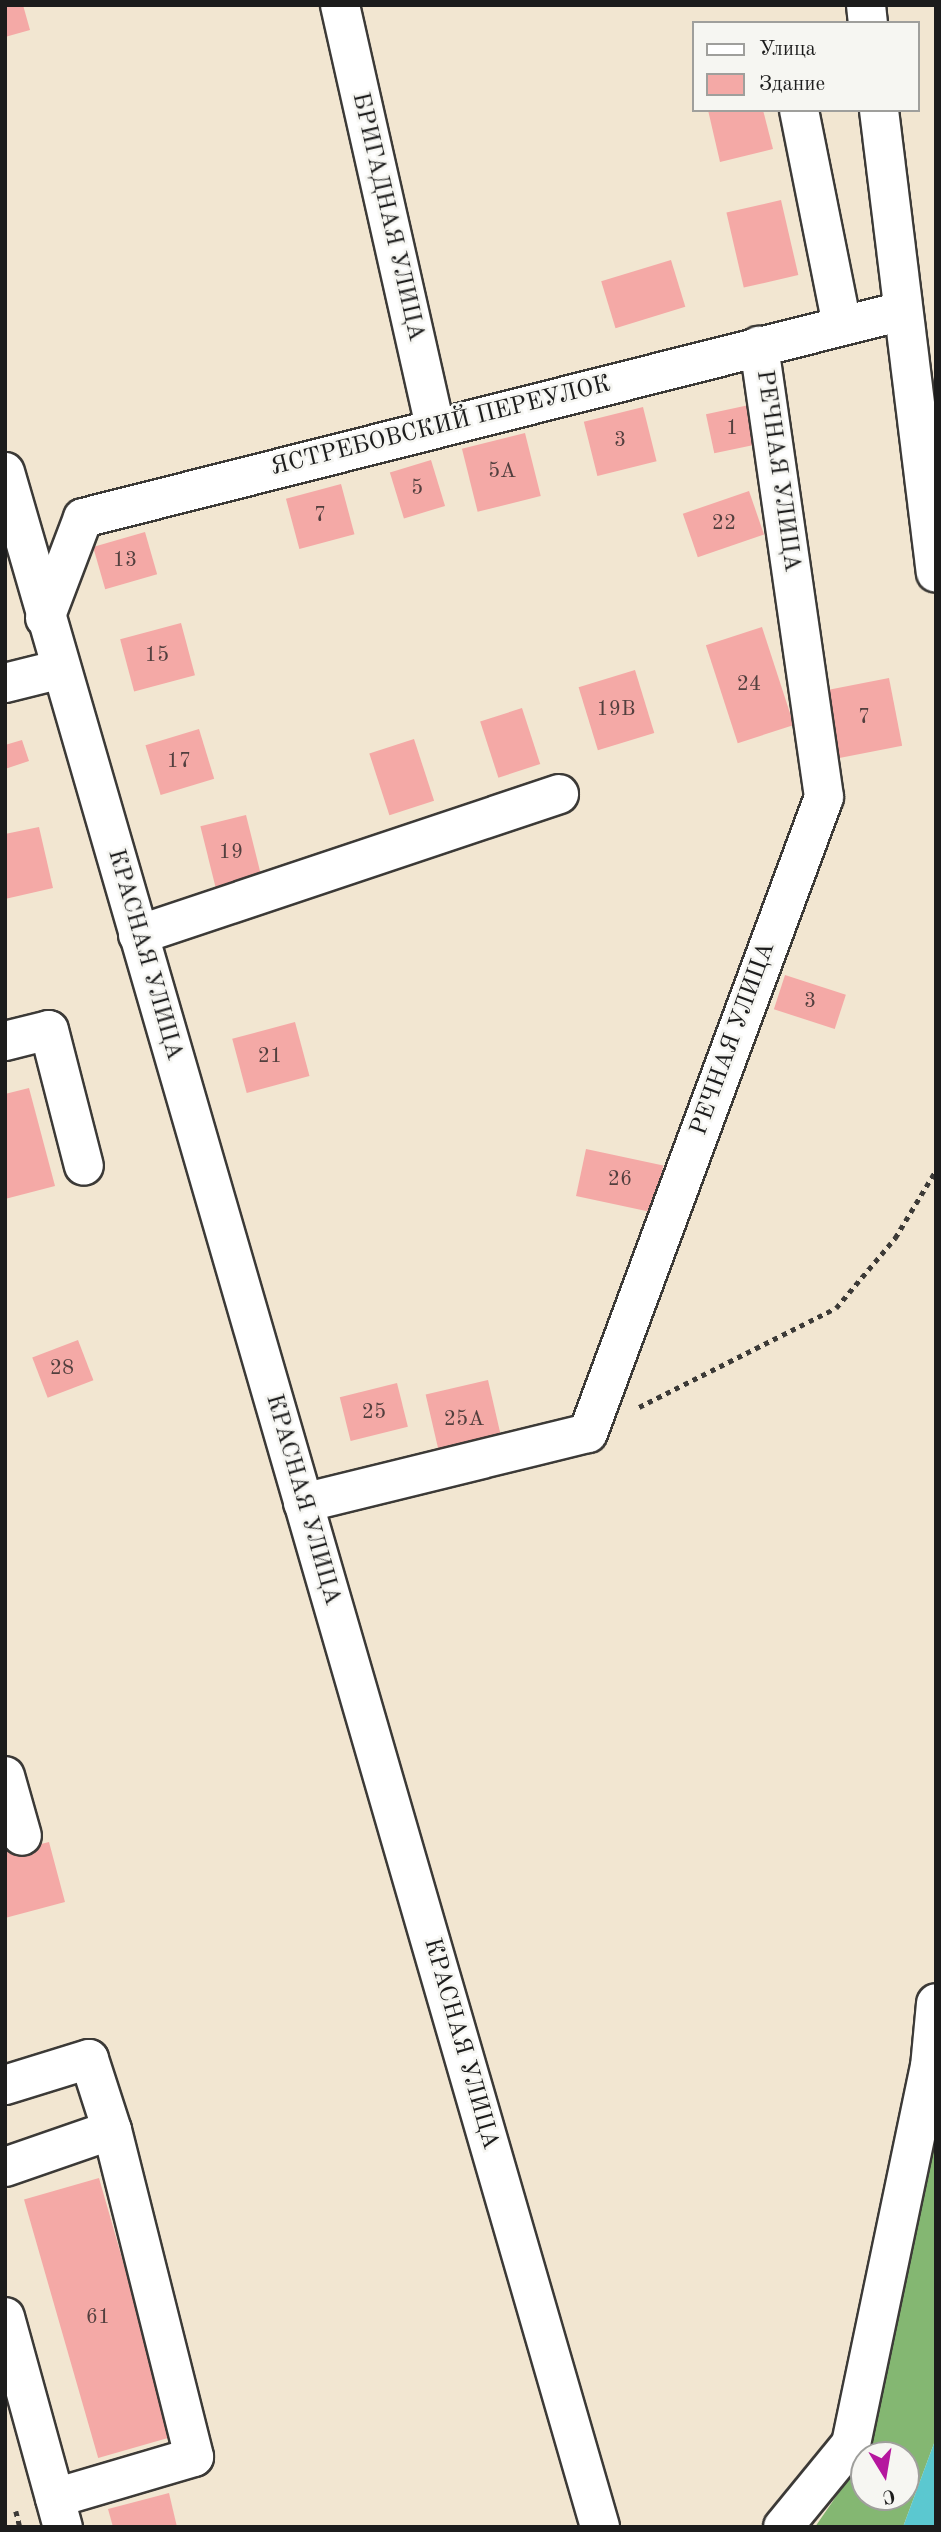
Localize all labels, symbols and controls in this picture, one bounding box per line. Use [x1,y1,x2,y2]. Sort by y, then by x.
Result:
legend [692,21,920,112]
text: Улица [759,39,816,60]
text: Здание [759,74,825,95]
street label: БРИГАДНАЯ УЛИЦА [344,90,430,344]
street label: РЕЧНАЯ УЛИЦА [749,368,805,574]
street label: ЯСТРЕБОВСКИЙ ПЕРЕУЛОК [268,371,614,483]
house number: 1 [726,416,738,442]
house number: 3 [614,428,626,454]
house number: 5А [488,459,516,485]
house number: 5 [411,476,423,502]
house number: 7 [314,503,326,529]
house number: 22 [712,511,736,537]
house number: 13 [113,548,137,574]
house number: 15 [145,643,169,669]
house number: 24 [737,672,761,698]
house number: 19В [597,697,635,723]
house number: 7 [858,705,870,731]
house number: 17 [167,749,191,775]
house number: 19 [219,840,243,866]
street label: КРАСНАЯ УЛИЦА [100,846,188,1064]
street label: РЕЧНАЯ УЛИЦА [686,938,782,1140]
house number: 3 [804,989,816,1015]
house number: 21 [258,1044,282,1070]
house number: 26 [608,1167,632,1193]
house number: 28 [50,1356,74,1382]
street label: КРАСНАЯ УЛИЦА [258,1391,346,1609]
house number: 25 [362,1400,386,1426]
house number: 25А [444,1407,484,1433]
street label: КРАСНАЯ УЛИЦА [416,1935,504,2153]
house number: 61 [86,2305,110,2331]
north arrow [850,2441,920,2511]
text: С [881,2485,897,2506]

